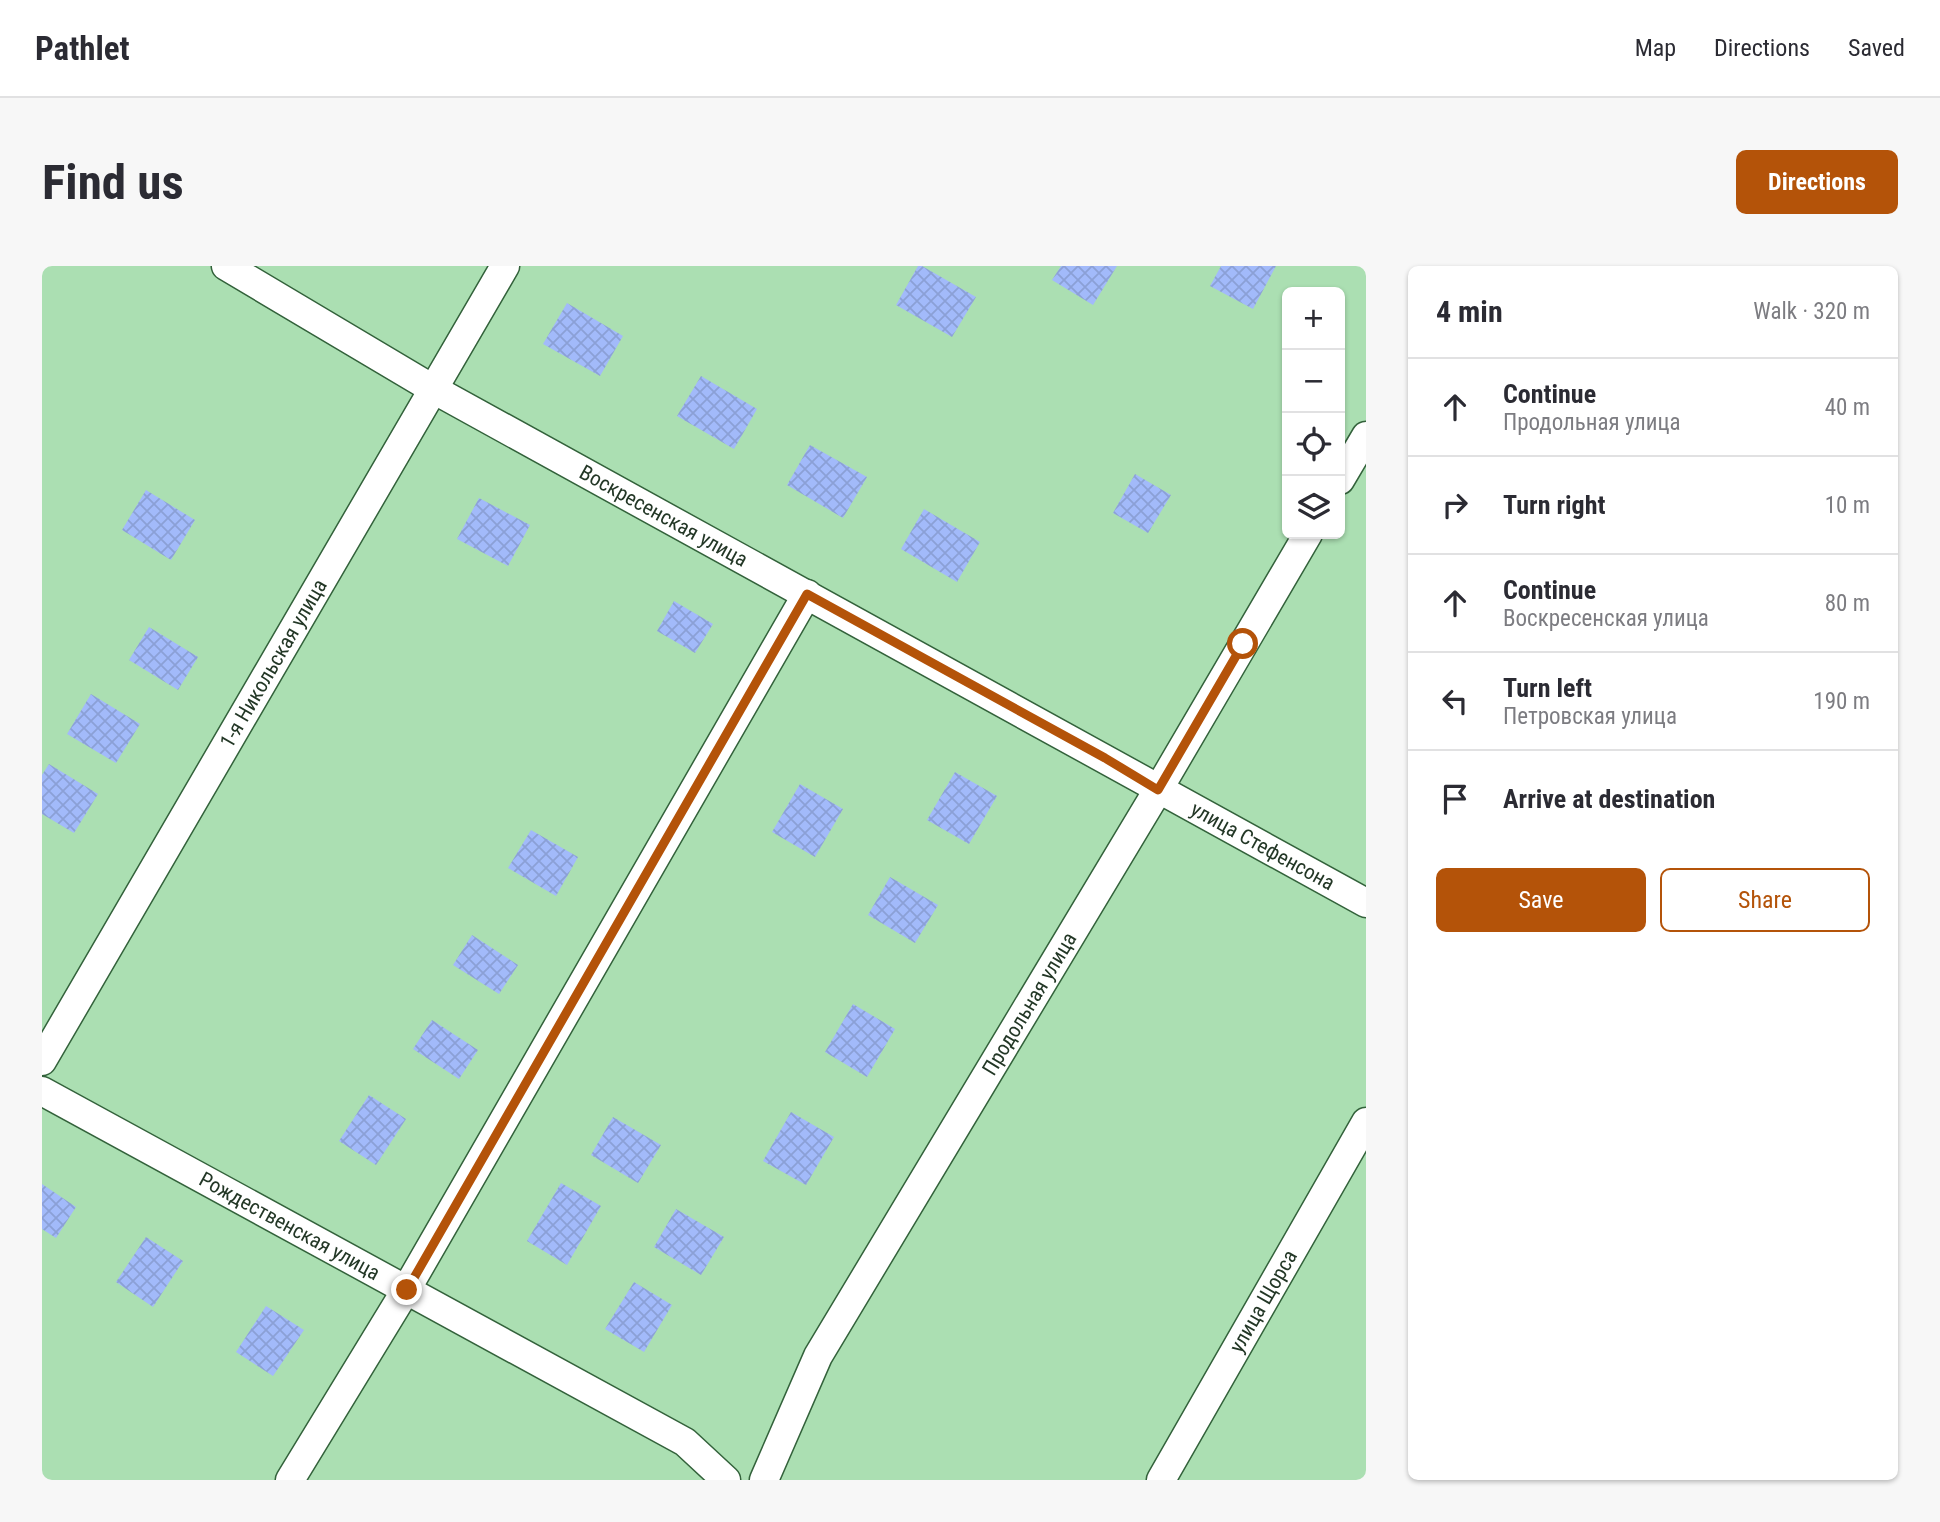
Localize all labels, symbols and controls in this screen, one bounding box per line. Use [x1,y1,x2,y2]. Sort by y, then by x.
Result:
text: Pathlet [35,29,130,68]
text: Map [1635,34,1676,62]
text: Directions [1714,34,1810,62]
text: Saved [1848,34,1905,62]
button: Directions [1736,150,1898,214]
text: Find us [42,154,184,211]
map controls [1282,287,1345,539]
button: + [1282,287,1345,350]
text: 4 min [1436,294,1503,329]
text: Walk · 320 m [1753,298,1870,325]
button: − [1282,350,1345,413]
text: Continue [1503,379,1596,409]
icon: ahead [1436,388,1474,426]
text: 40 m [1825,394,1870,421]
text: Продольная улица [1503,409,1681,436]
button: locate [1282,413,1345,476]
street label: Воскресенская улица [575,460,752,572]
button: layers [1282,476,1345,539]
icon: right [1436,486,1474,524]
text: Turn right [1503,490,1605,520]
text: 10 m [1825,492,1870,519]
street label: 1-я Никольская улица [215,575,332,752]
text: Continue [1503,575,1596,605]
icon: ahead [1436,584,1474,622]
text: 80 m [1825,590,1870,617]
text: Воскресенская улица [1503,605,1709,632]
route start [1227,628,1258,659]
text: Turn left [1503,673,1592,703]
icon: left [1436,682,1474,720]
text: 190 m [1813,688,1870,715]
text: Петровская улица [1503,703,1677,730]
icon: arrive [1436,780,1474,818]
text: Arrive at destination [1503,784,1715,814]
street label: улица Стефенсона [1187,797,1339,895]
button: Save [1436,868,1646,932]
button: Share [1660,868,1870,932]
street label: Продольная улица [977,928,1082,1080]
street label: Рождественская улица [195,1167,384,1285]
street label: улица Щорса [1225,1246,1302,1357]
route end [391,1274,422,1305]

